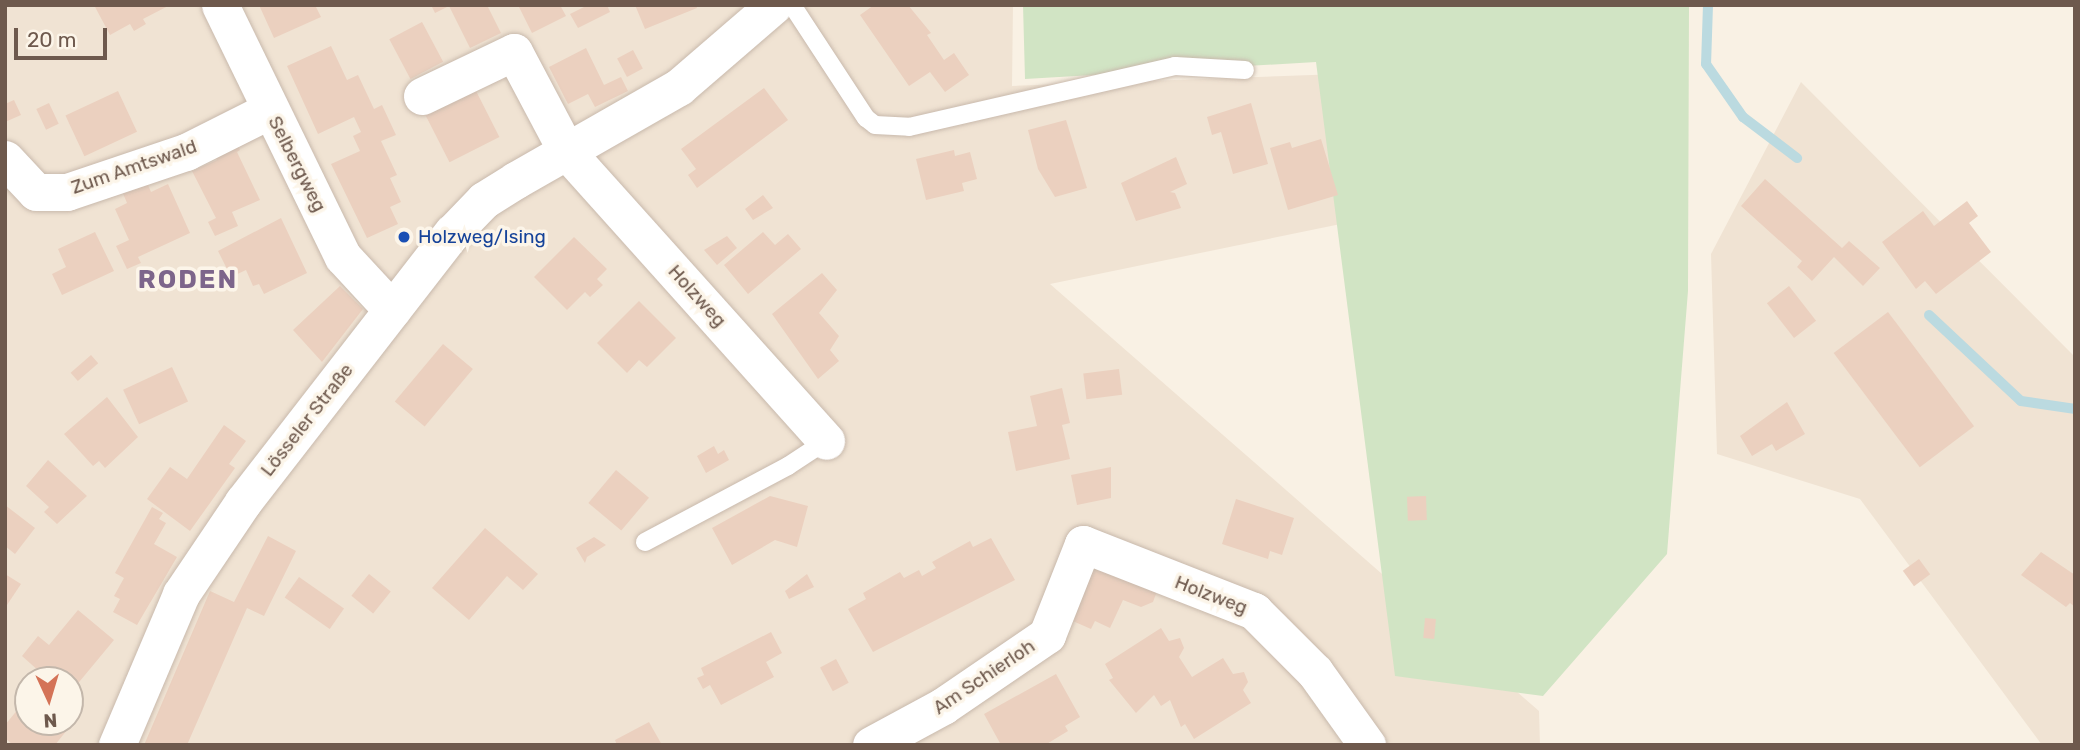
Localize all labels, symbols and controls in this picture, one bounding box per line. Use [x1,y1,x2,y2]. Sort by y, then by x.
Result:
scale bar [18,14,110,58]
text: 20 m [27,27,76,52]
street label: Selbergweg [263,112,331,216]
street label: Zum Amtswald [68,135,200,199]
place label: Holzweg/Ising [418,226,546,248]
marker: Holzweg/Ising [396,229,412,245]
street label: Holzweg [663,260,731,332]
district label: RODEN [138,264,238,296]
street label: Lösseler Straße [256,359,358,481]
street label: Holzweg [1172,571,1250,619]
street label: Am Schierloh [929,635,1039,719]
north arrow [14,666,84,736]
text: N [43,709,58,732]

